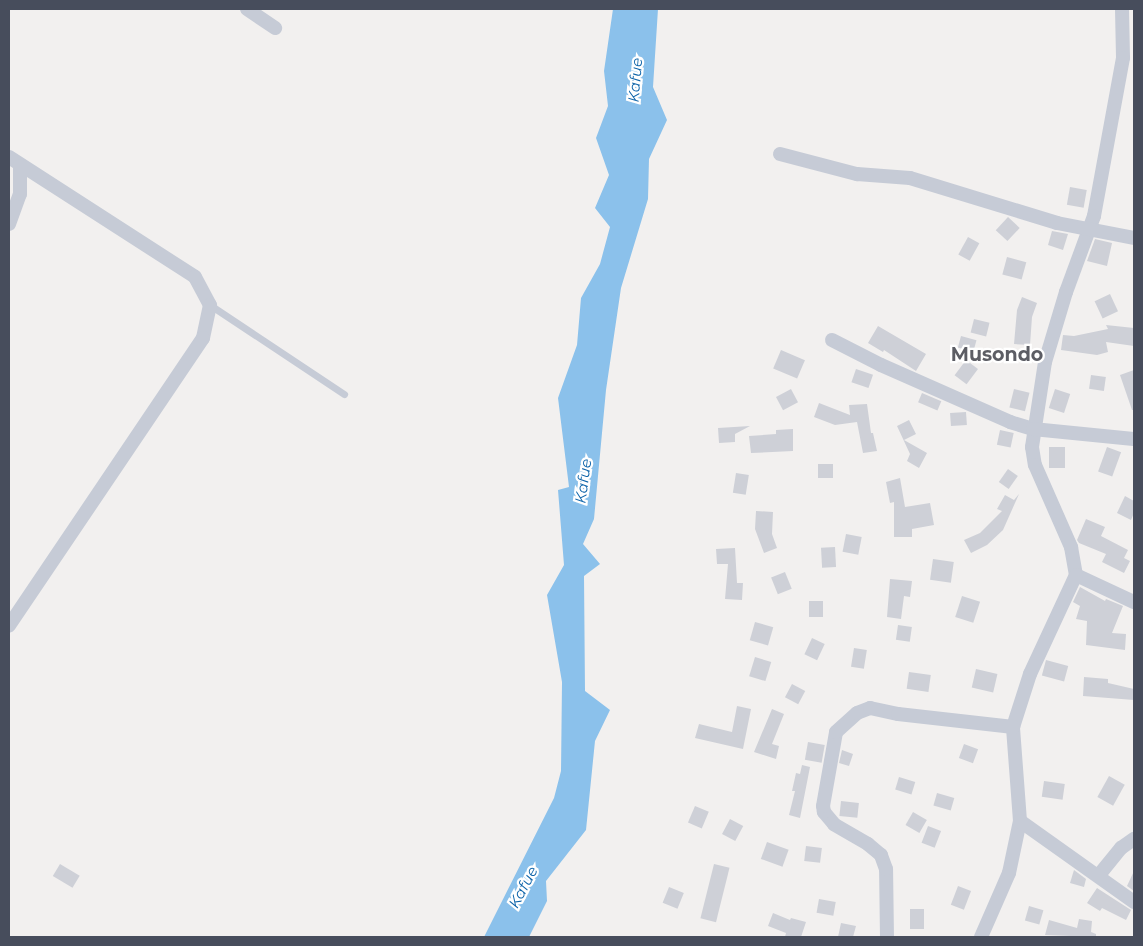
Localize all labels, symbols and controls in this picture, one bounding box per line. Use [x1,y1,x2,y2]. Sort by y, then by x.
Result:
water label: Kafue [624,57,646,103]
district label: Musondo [951,344,1043,366]
water label: Kafue [571,458,595,504]
water label: Kafue [505,863,541,911]

